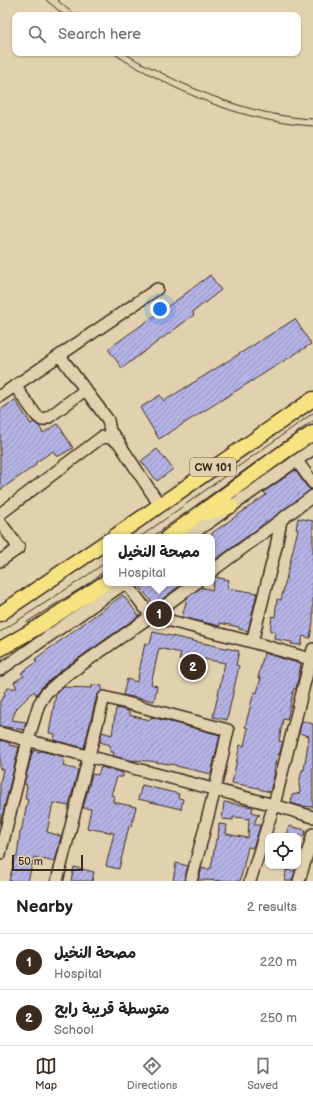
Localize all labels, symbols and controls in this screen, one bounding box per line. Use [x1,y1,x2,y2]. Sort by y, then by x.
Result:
search box [12,12,301,56]
icon: search [26,23,48,45]
text: Search here [58,25,141,44]
your location [150,299,170,319]
road number: CW 101 [190,458,236,476]
popup [103,534,215,586]
text: مصحة النخيل [118,543,200,562]
text: Hospital [118,565,166,581]
pin: 1 [146,599,172,629]
pin: 2 [180,652,206,682]
map controls [265,833,301,869]
button: locate [265,833,301,869]
scale bar [12,853,83,872]
text: 50 m [18,855,43,868]
text: Nearby [16,897,73,917]
text: 2 results [247,899,297,915]
text: مصحة النخيل [54,944,136,963]
text: 1 [26,954,32,970]
text: 220 m [260,954,297,970]
text: Hospital [54,966,102,982]
text: متوسطة قريبة رابح [54,1000,170,1019]
text: 2 [25,1010,33,1026]
text: 250 m [260,1010,297,1026]
text: School [54,1022,94,1038]
tab: Map [35,1055,57,1092]
tab: Directions [127,1055,177,1092]
tab: Saved [247,1055,278,1092]

